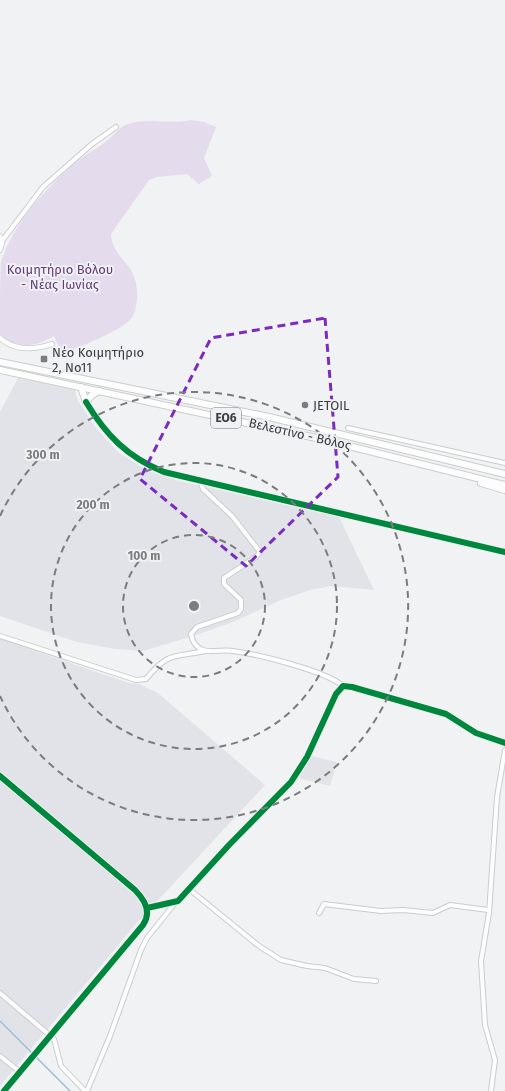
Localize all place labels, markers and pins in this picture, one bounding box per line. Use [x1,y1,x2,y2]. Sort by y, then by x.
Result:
place label: Νέο Κοιμητήριο 2, Νο11 [52,345,144,375]
marker: Νέο Κοιμητήριο 2, Νο11 [39,354,49,364]
place label: JETOIL [313,398,350,413]
marker: JETOIL [300,400,310,410]
centre of rings [187,599,201,613]

